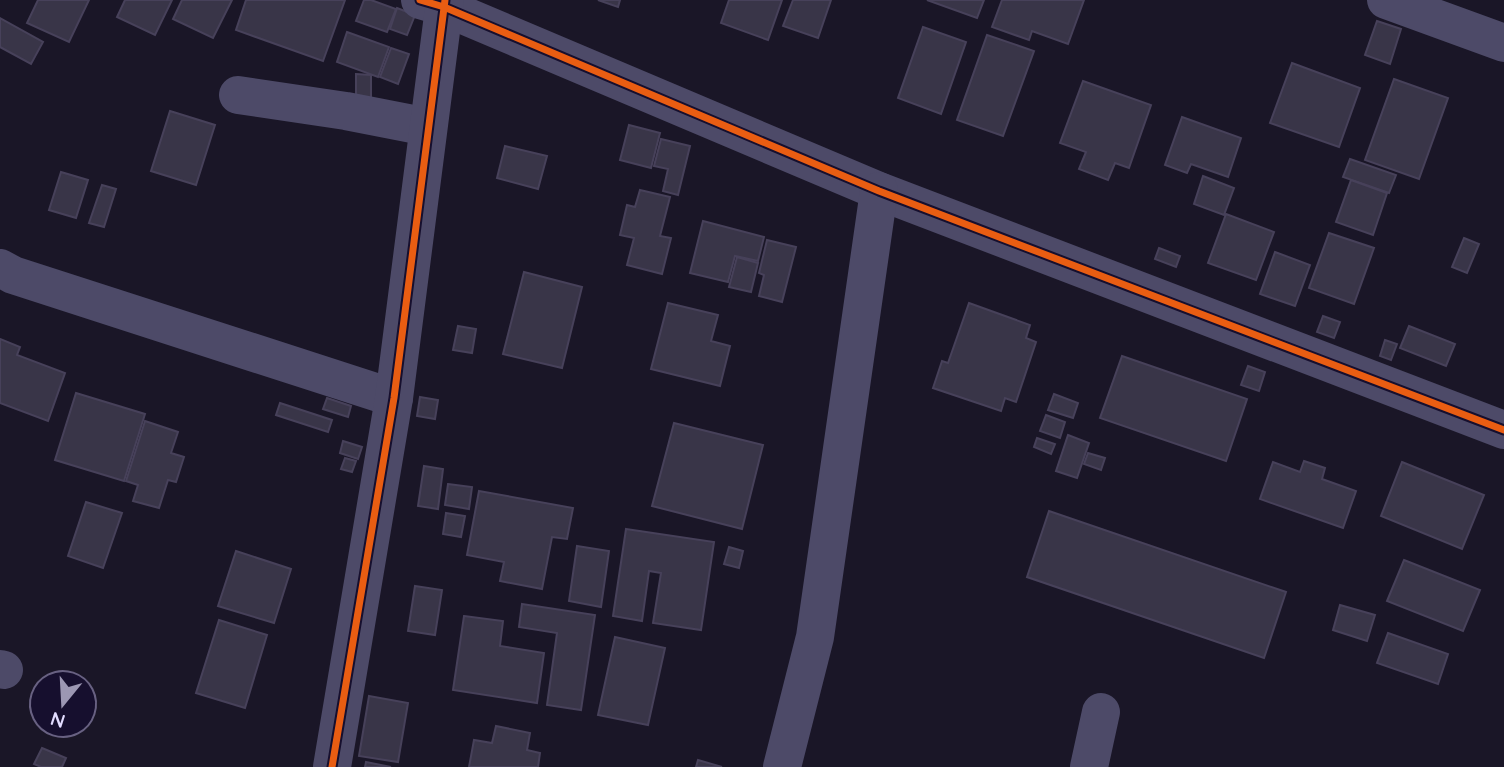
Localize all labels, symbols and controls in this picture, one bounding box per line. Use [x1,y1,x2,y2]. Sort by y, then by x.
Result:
north arrow [28,669,98,739]
text: N [47,707,68,734]

